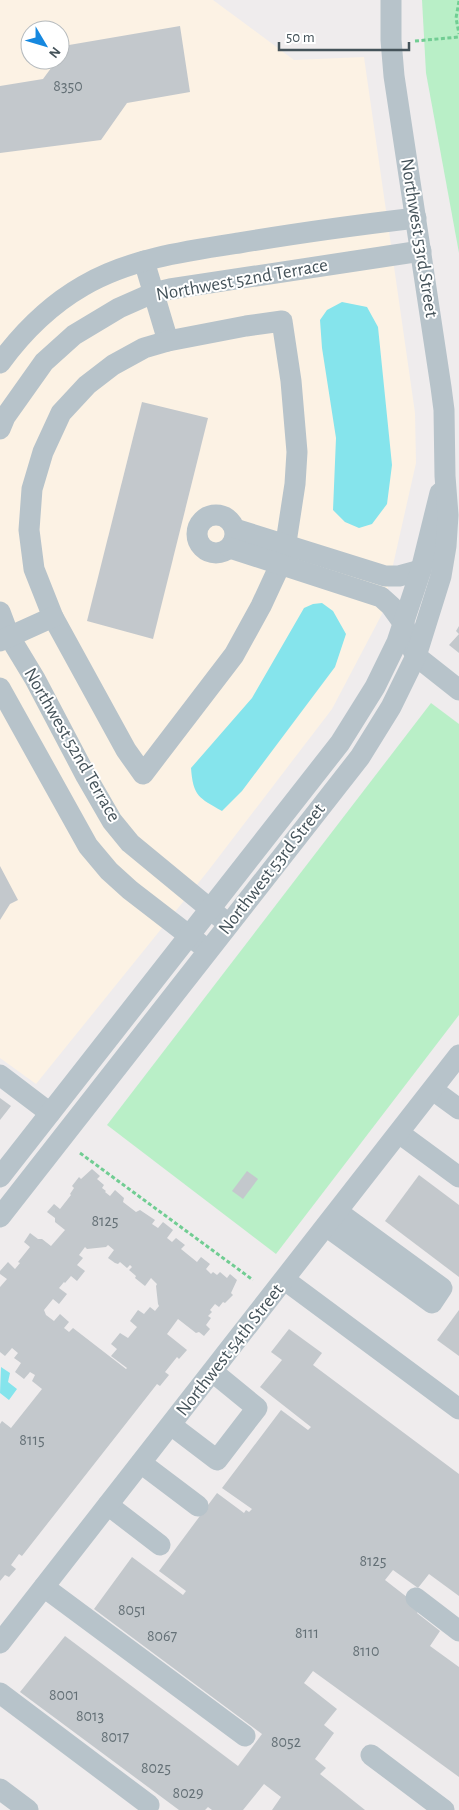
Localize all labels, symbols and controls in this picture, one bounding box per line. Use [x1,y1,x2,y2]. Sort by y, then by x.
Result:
north arrow [20,20,70,70]
scale bar [279,20,409,52]
text: 50 m [286,30,315,45]
text: N [46,44,63,61]
house number: 8350 [53,78,83,94]
street label: Northwest 53rd Street [397,157,441,319]
street label: Northwest 52nd Terrace [155,256,329,304]
street label: Northwest 52nd Terrace [20,665,124,825]
street label: Northwest 53rd Street [215,800,329,938]
house number: 8125 [91,1213,119,1229]
street label: Northwest 54th Street [173,1280,287,1420]
house number: 8115 [19,1432,45,1448]
house number: 8125 [359,1553,387,1569]
house number: 8051 [118,1602,146,1618]
house number: 8111 [295,1625,319,1641]
house number: 8067 [147,1628,177,1644]
house number: 8110 [352,1643,380,1659]
house number: 8001 [49,1687,79,1703]
house number: 8013 [76,1708,104,1724]
house number: 8017 [101,1729,129,1745]
house number: 8052 [271,1734,301,1750]
house number: 8025 [141,1760,171,1776]
house number: 8029 [173,1785,203,1801]

